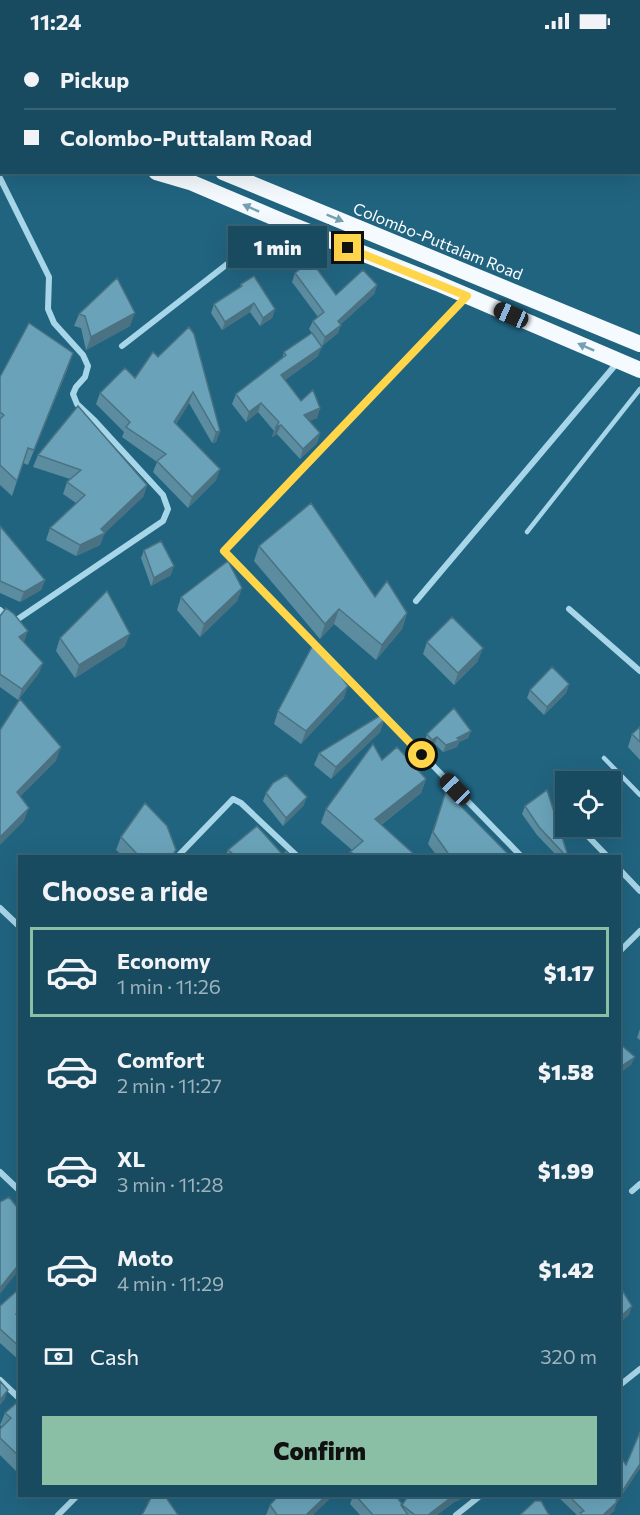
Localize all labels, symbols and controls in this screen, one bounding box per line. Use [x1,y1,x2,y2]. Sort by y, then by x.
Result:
text: 11:24 [30,8,81,35]
text: Pickup [60,66,129,93]
text: Colombo-Puttalam Road [60,124,312,151]
street label: Colombo-Puttalam Road [351,198,526,283]
one-way arrow [243,203,260,212]
one-way arrow [326,214,344,223]
callout: 1 min [228,227,327,269]
route end [334,234,361,261]
text: 1 min [253,235,302,259]
car [491,299,531,331]
one-way arrow [578,343,595,352]
route start [408,741,435,768]
car [436,770,474,808]
map controls [555,771,621,837]
button: locate [555,771,621,837]
text: Choose a ride [42,874,208,907]
icon: car [45,945,99,999]
text: Economy [117,947,211,974]
text: $1.17 [544,959,594,986]
text: 1 min · 11:26 [117,974,221,998]
icon: car [45,1044,99,1098]
text: Comfort [117,1046,205,1073]
text: $1.58 [538,1058,594,1085]
text: 2 min · 11:27 [117,1073,222,1097]
icon: car [45,1143,99,1197]
text: XL [117,1145,145,1172]
text: $1.99 [538,1157,594,1184]
text: 3 min · 11:28 [117,1172,224,1196]
icon: car [45,1242,99,1296]
text: Moto [117,1244,173,1271]
text: $1.42 [539,1256,594,1283]
text: 4 min · 11:29 [117,1271,224,1295]
icon: cash [42,1340,75,1373]
text: Cash [90,1343,139,1370]
text: 320 m [540,1344,597,1368]
button: Confirm [42,1416,597,1485]

